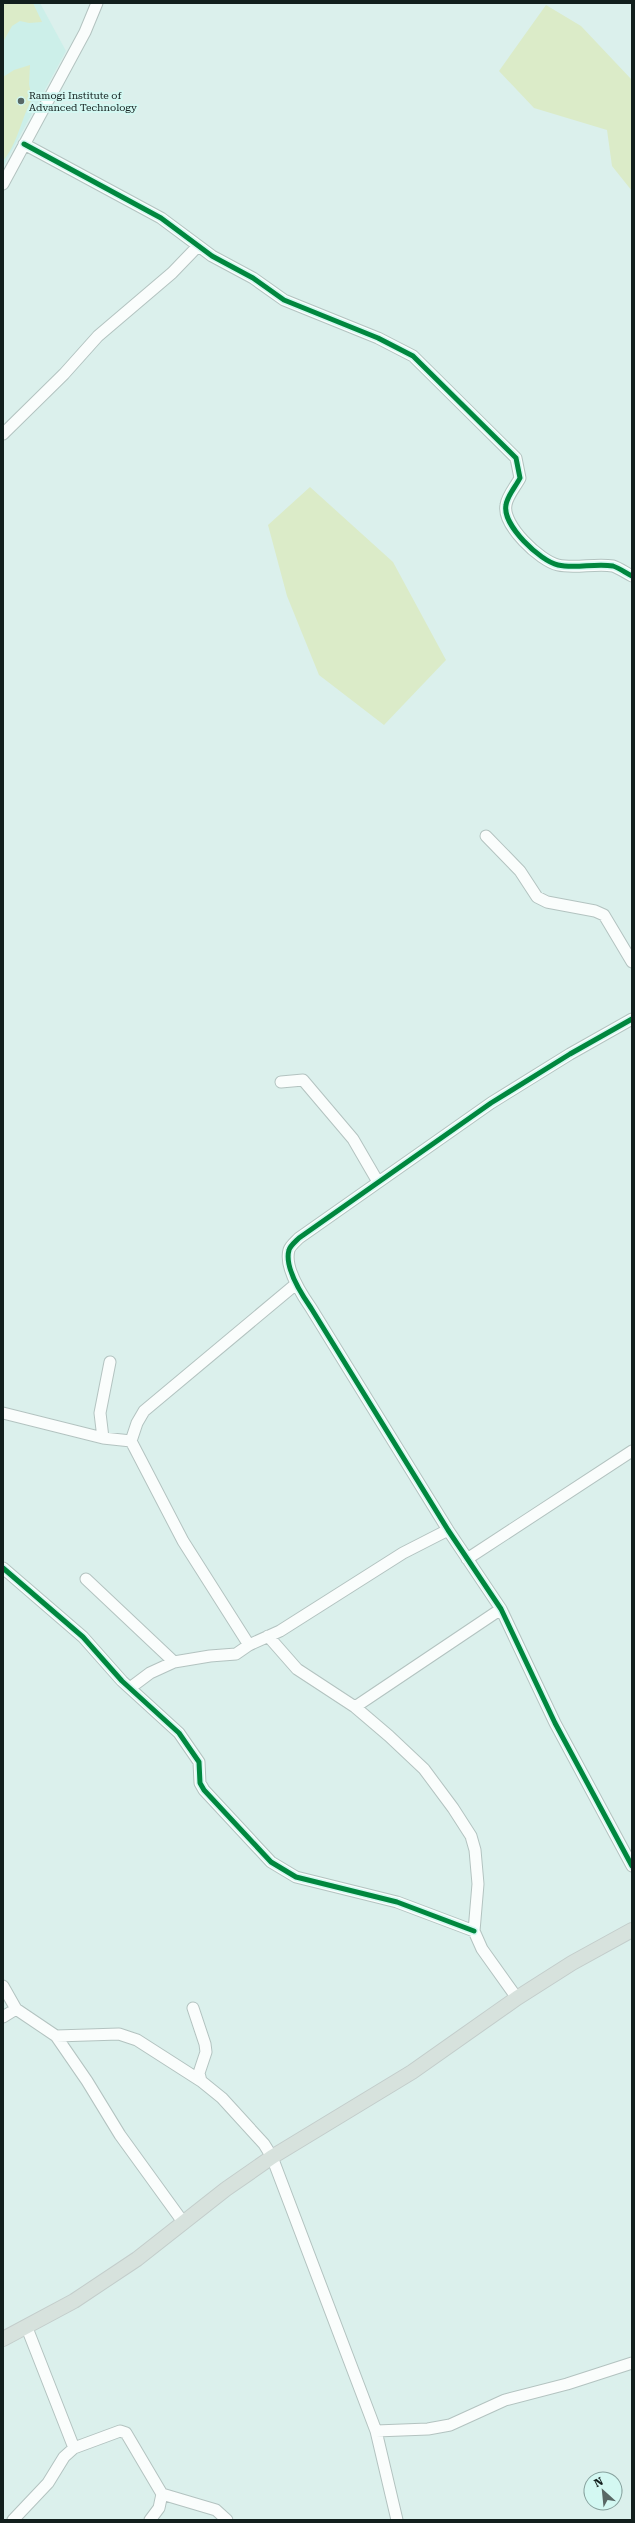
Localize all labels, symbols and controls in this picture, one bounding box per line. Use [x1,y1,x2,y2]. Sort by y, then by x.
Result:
place label: Ramogi Institute of Advanced Technology [29,90,137,113]
marker: Ramogi Institute of Advanced Technology [16,96,26,106]
north arrow [583,2471,623,2511]
text: N [592,2475,606,2490]

